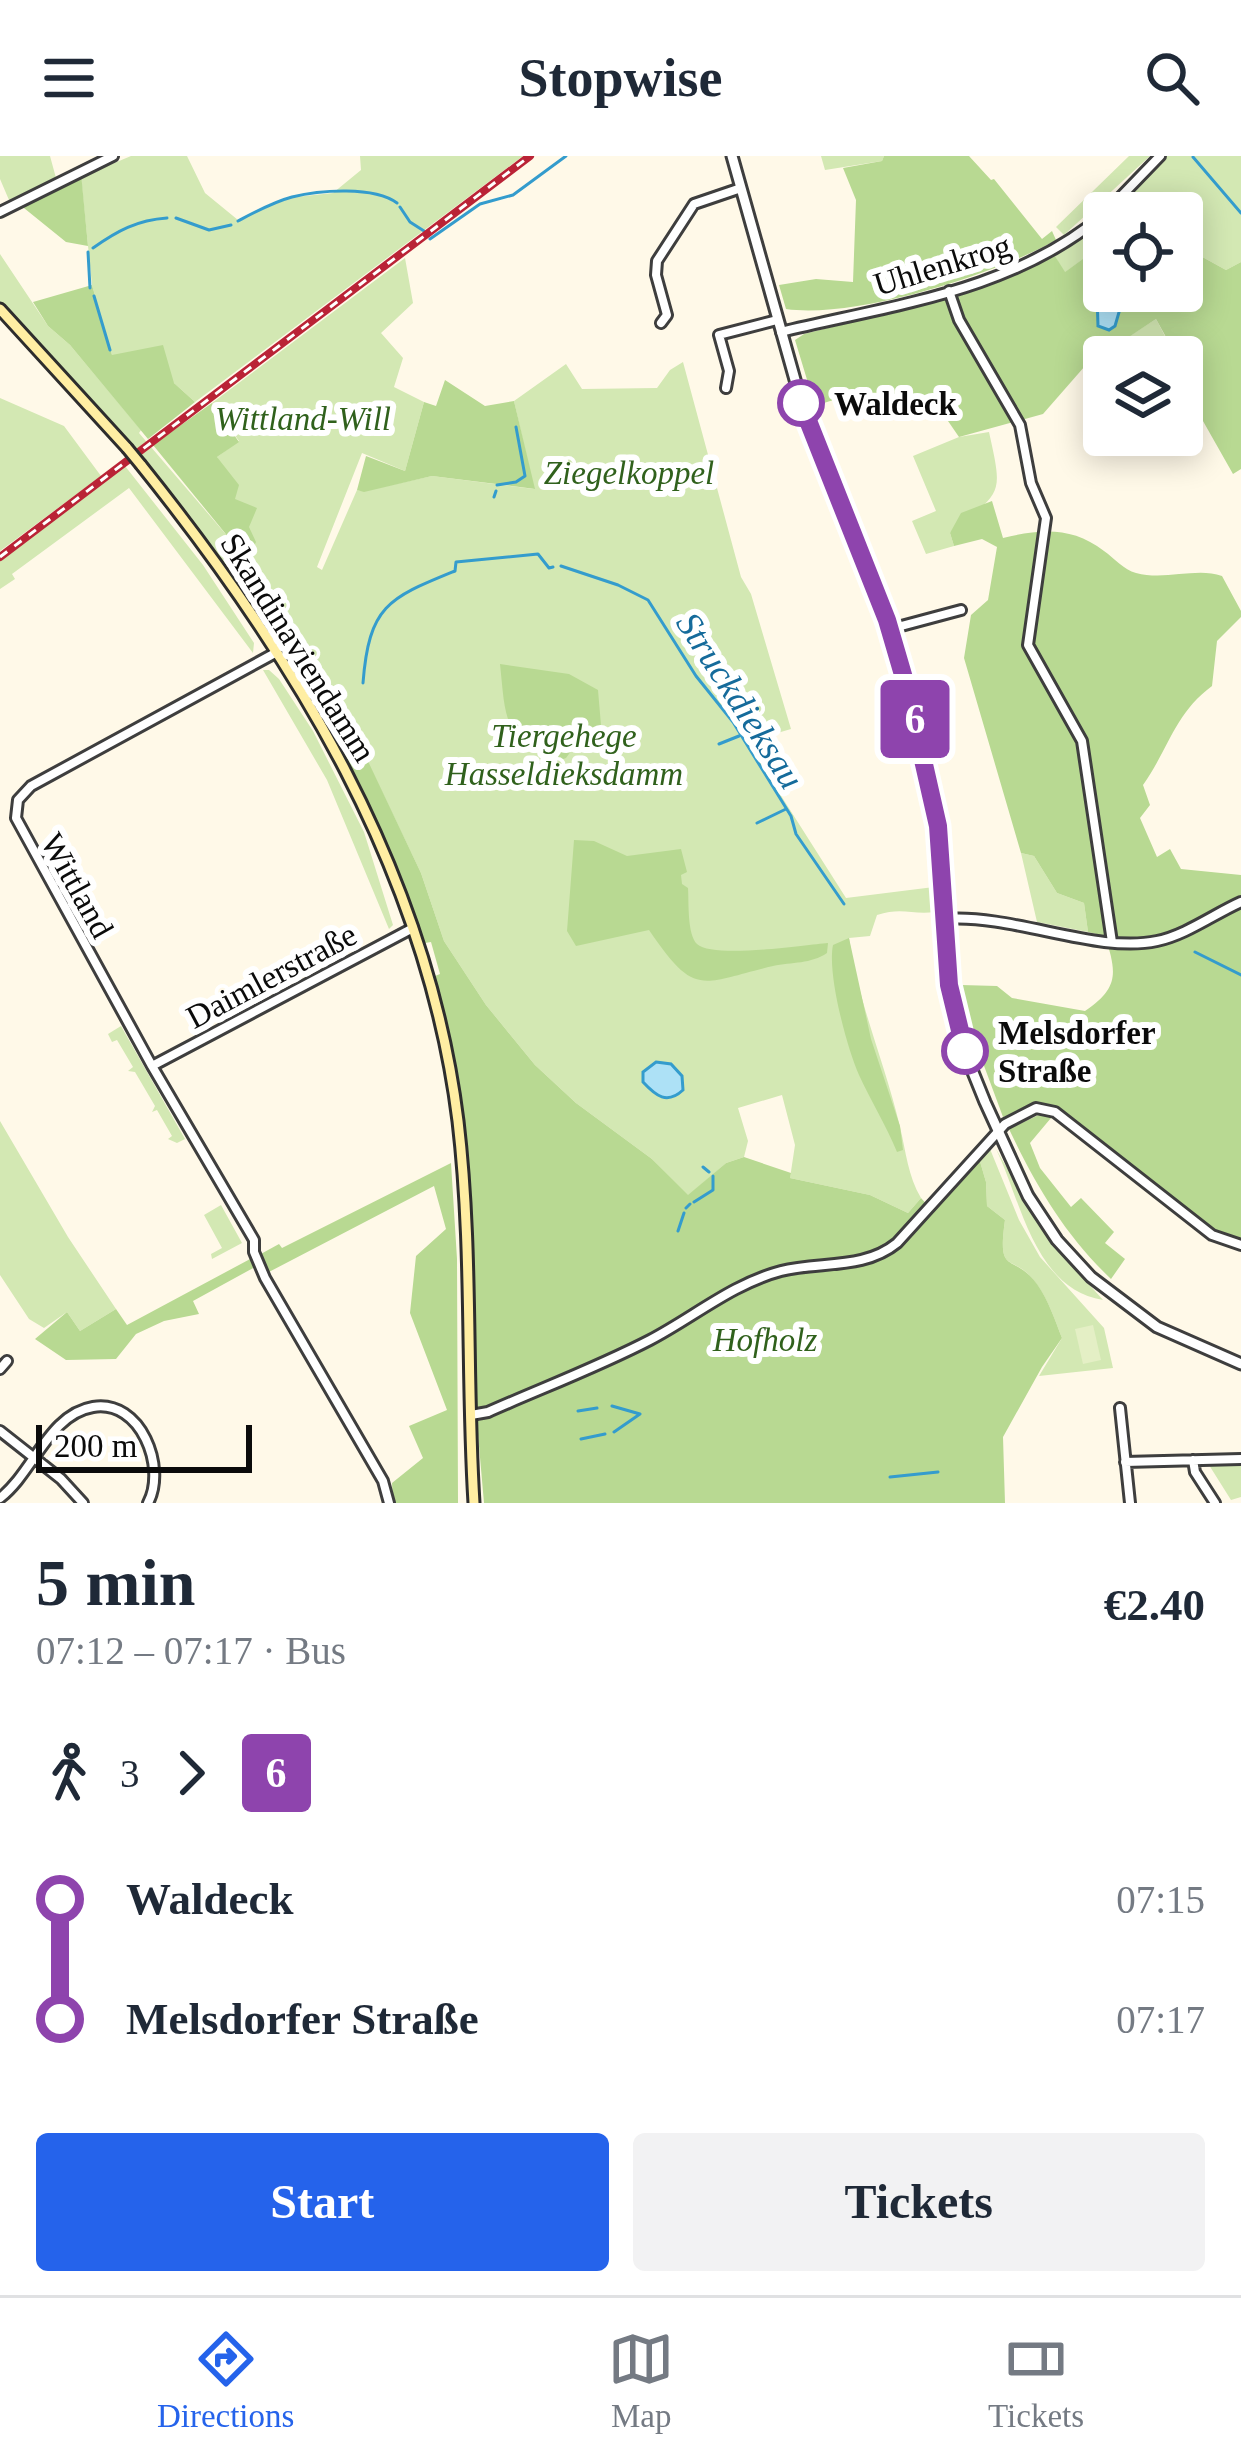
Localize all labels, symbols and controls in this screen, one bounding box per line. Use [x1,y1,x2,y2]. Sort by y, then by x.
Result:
icon: menu [36,45,102,111]
icon: search [1139,45,1205,111]
text: Stopwise [518,48,723,108]
map controls [1083,192,1203,456]
button: locate [1083,192,1203,312]
street label: Uhlenkrog [870,227,1015,303]
button: layers [1083,336,1203,456]
marker: Waldeck [779,381,823,425]
place label: Waldeck [834,386,957,422]
park label: Wittland-Will [215,401,391,437]
park label: Ziegelkoppel [544,455,714,491]
street label: Skandinaviendamm [213,527,383,768]
water label: Struckdieksau [668,605,812,796]
line badge: 6 [876,680,954,758]
text: 6 [905,696,926,742]
park label: Tiergehege Hasseldieksdamm [444,718,683,792]
street label: Wittland [34,827,121,945]
street label: Daimlerstraße [180,916,362,1036]
place label: Melsdorfer Straße [998,1015,1156,1089]
marker: Melsdorfer Straße [943,1029,987,1073]
park label: Hofholz [712,1322,817,1358]
scale bar [36,1419,252,1472]
text: 200 m [54,1428,137,1464]
text: 5 min [36,1546,196,1619]
text: €2.40 [1104,1580,1205,1630]
text: 07:12 – 07:17 · Bus [36,1629,346,1672]
icon: walk [36,1740,102,1806]
icon: forward [158,1740,224,1806]
text: 6 [266,1750,287,1796]
text: 3 [120,1752,140,1795]
text: Waldeck [126,1874,294,1924]
text: 07:15 [1116,1878,1205,1921]
text: Melsdorfer Straße [126,1994,479,2044]
text: 07:17 [1116,1998,1205,2041]
button: Start [36,2133,609,2271]
button: Tickets [633,2133,1205,2271]
tab: Directions [157,2326,294,2435]
tab: Map [608,2326,674,2435]
tab: Tickets [988,2326,1084,2435]

